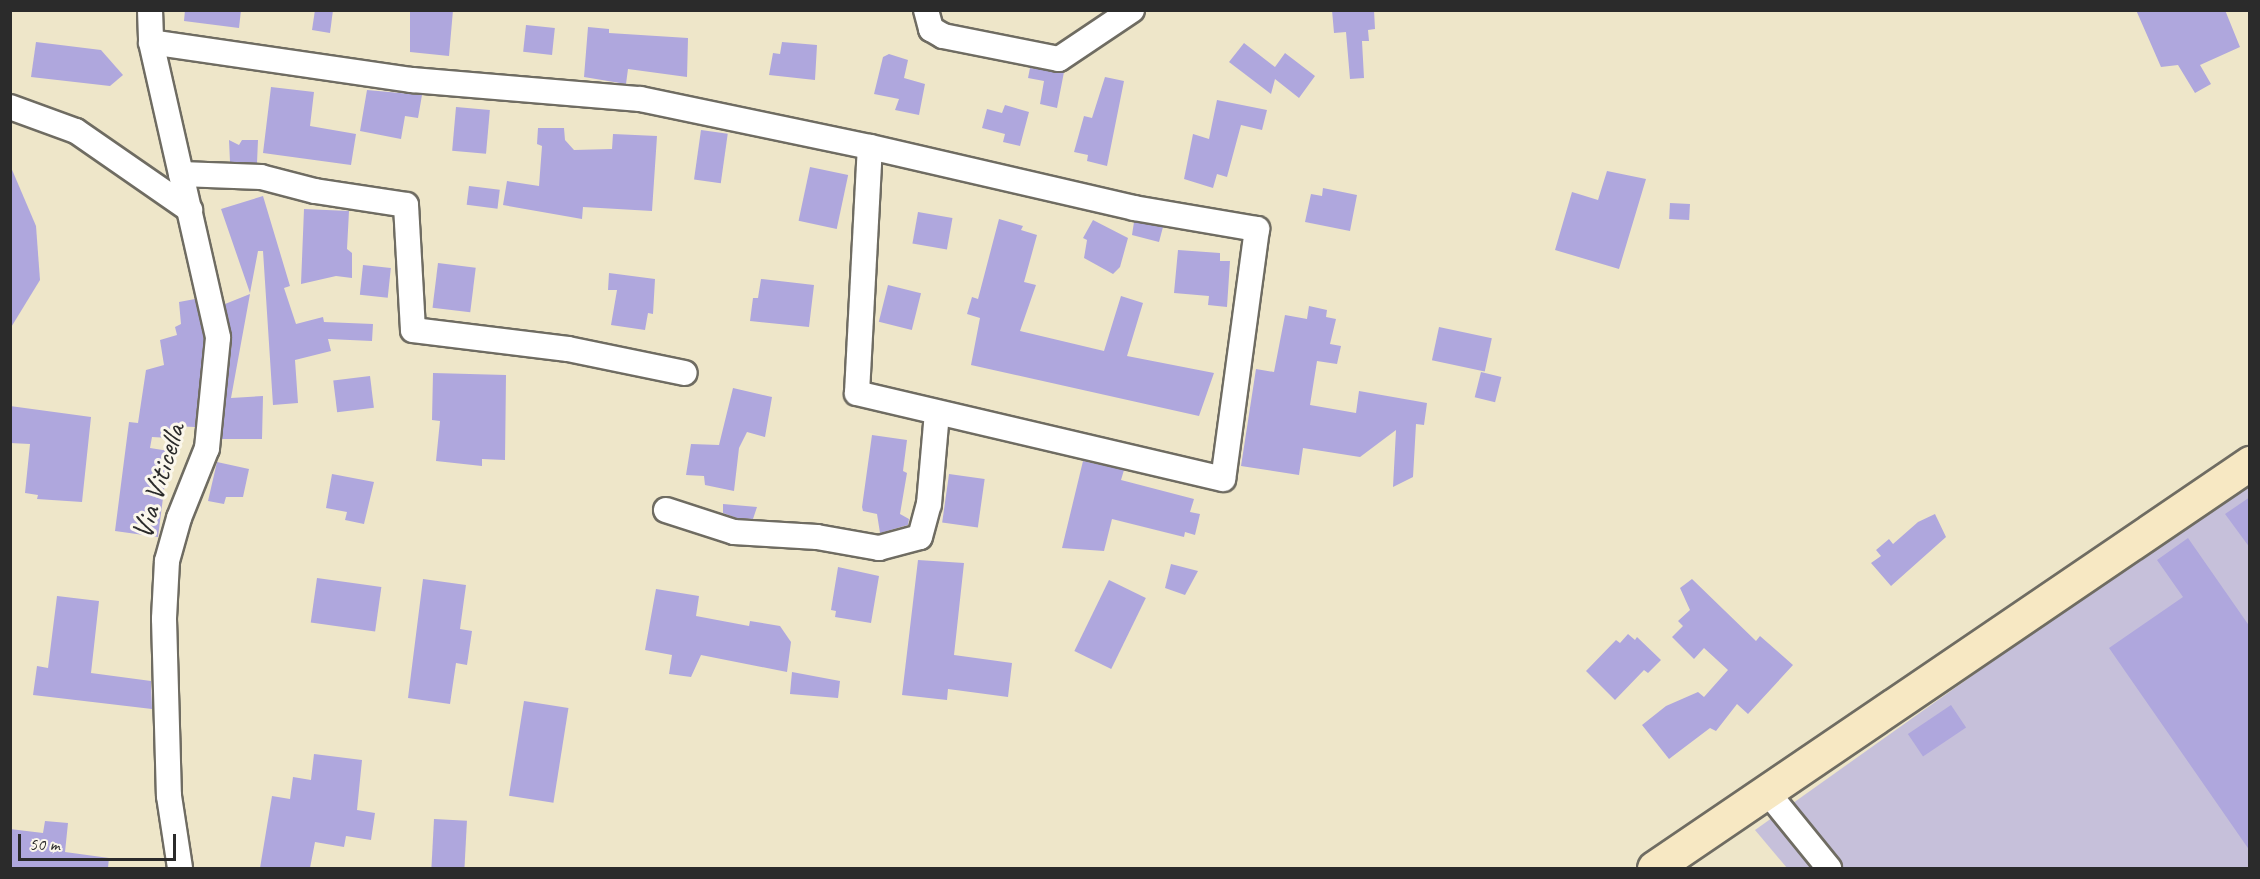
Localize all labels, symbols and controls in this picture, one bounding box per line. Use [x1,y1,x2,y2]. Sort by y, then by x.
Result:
street label: Via Viticella [123,419,193,543]
scale bar [21,822,178,860]
text: 50 m [29,833,60,855]

